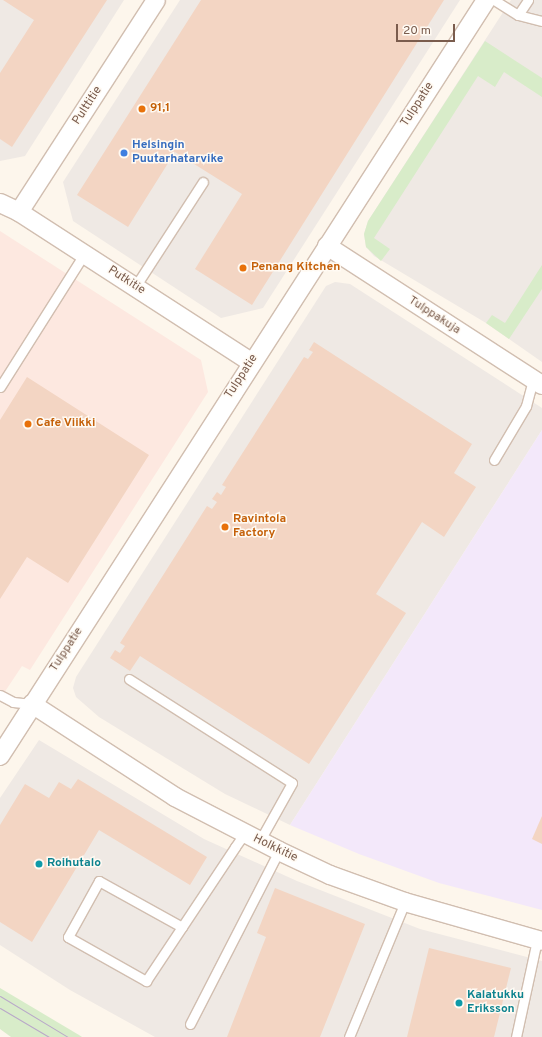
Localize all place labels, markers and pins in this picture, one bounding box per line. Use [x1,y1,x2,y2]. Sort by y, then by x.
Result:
place label: 91,1 [150,102,170,116]
marker: 91,1 [137,104,147,114]
place label: Helsingin Puutarhatarvike [132,139,224,167]
marker: Helsingin Puutarhatarvike [119,148,129,158]
place label: Penang Kitchen [251,261,340,275]
marker: Penang Kitchen [238,263,248,273]
place label: Cafe Viikki [36,417,96,431]
marker: Cafe Viikki [23,419,33,429]
place label: Ravintola Factory [233,513,286,541]
marker: Ravintola Factory [220,522,230,532]
place label: Roihutalo [47,857,101,871]
marker: Roihutalo [34,859,44,869]
place label: Kalatukku Eriksson [467,989,524,1017]
marker: Kalatukku Eriksson [454,998,464,1008]

